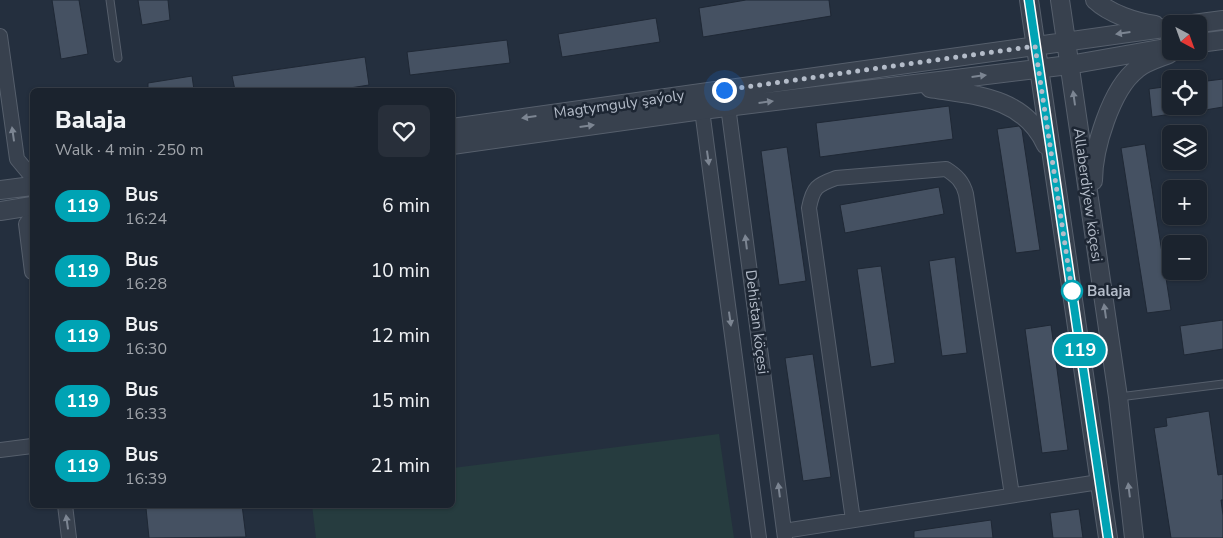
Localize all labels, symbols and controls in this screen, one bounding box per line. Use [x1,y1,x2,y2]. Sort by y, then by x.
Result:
north arrow [1162,15,1208,60]
map controls [1162,15,1207,280]
one-way arrow [1115,29,1131,37]
button: locate [1162,70,1207,115]
one-way arrow [971,72,987,80]
your location [712,78,737,103]
street label: Magtymguly şaýoly [552,85,686,123]
one-way arrow [1069,90,1077,106]
one-way arrow [758,98,774,106]
text: Balaja [55,104,126,136]
button: heart [378,105,430,157]
one-way arrow [521,113,537,121]
one-way arrow [580,122,596,130]
button: layers [1162,125,1207,170]
one-way arrow [9,126,17,142]
street label: Allaberdiýew köçesi [1069,127,1107,263]
text: Walk · 4 min · 250 m [55,139,203,161]
one-way arrow [704,150,712,166]
button: + [1162,180,1207,225]
text: Bus [125,182,158,208]
text: 6 min [382,193,430,219]
text: 119 [66,194,99,218]
text: 16:24 [125,208,167,230]
one-way arrow [742,233,750,249]
button: − [1162,235,1207,280]
text: Bus [125,247,158,273]
text: 10 min [371,258,430,284]
text: 119 [66,259,99,283]
street label: Dehistan köçesi [741,269,773,375]
text: 16:28 [125,273,167,295]
marker: Balaja [1061,280,1083,302]
place label: Balaja [1087,281,1131,301]
one-way arrow [1101,303,1109,319]
one-way arrow [726,311,734,327]
text: Bus [125,312,158,338]
text: 12 min [371,323,430,349]
text: 119 [66,324,99,348]
line badge: 119 [1051,334,1109,366]
text: 16:30 [125,338,167,360]
text: 119 [1064,338,1096,362]
text: Bus [125,377,158,403]
text: 15 min [371,388,430,414]
text: 119 [66,389,99,413]
text: 16:33 [125,403,167,425]
text: Bus [125,442,158,468]
text: 21 min [371,453,430,479]
text: 119 [66,454,99,478]
text: 16:39 [125,468,167,490]
one-way arrow [774,481,782,497]
one-way arrow [1125,481,1133,497]
one-way arrow [63,513,71,529]

